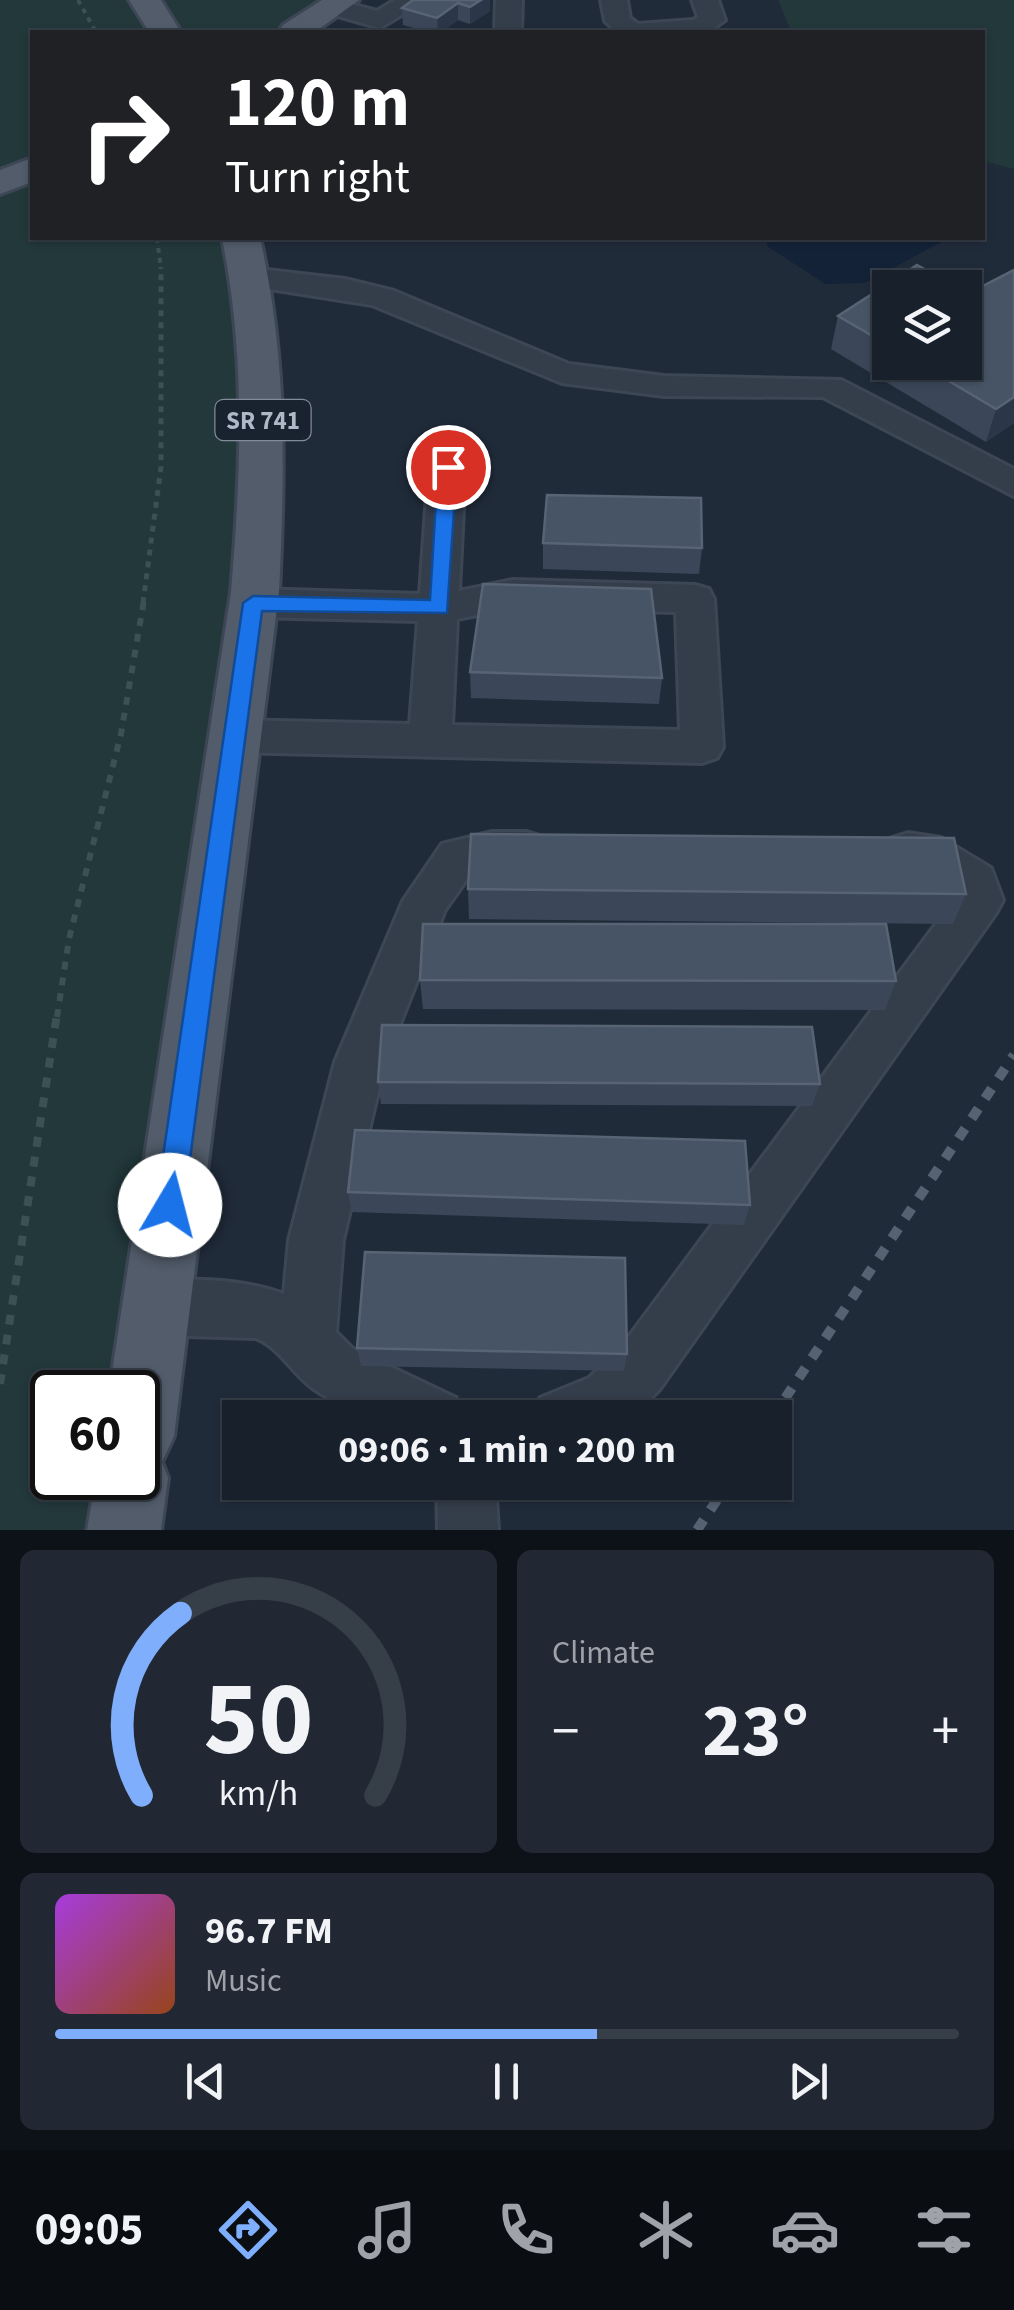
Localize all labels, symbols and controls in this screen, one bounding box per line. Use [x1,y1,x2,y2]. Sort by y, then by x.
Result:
text: 120 m [225,53,410,153]
icon: right [60,70,190,200]
text: Turn right [225,146,410,210]
map controls [872,270,982,380]
button: layers [872,270,982,380]
road number: SR 741 [216,400,310,440]
pin [406,425,491,510]
icon: arrive [421,440,476,495]
position arrow [118,1153,222,1257]
speed limit sign: 60 [30,1370,160,1500]
text: 09:06 · 1 min · 200 m [338,1423,676,1477]
text: Climate [552,1630,655,1676]
text: 50 [204,1647,313,1795]
text: 23° [702,1678,809,1785]
text: − [552,1693,579,1771]
text: + [932,1693,959,1771]
text: km/h [219,1768,298,1819]
text: 96.7 FM [205,1904,333,1958]
text: Music [205,1958,282,2004]
icon: previous [178,2054,233,2109]
icon: pause [479,2054,534,2109]
icon: next [781,2054,836,2109]
icon: directions [213,2195,283,2265]
icon: music [352,2195,422,2265]
icon: phone [491,2195,561,2265]
icon: climate [631,2195,701,2265]
icon: car [770,2195,840,2265]
icon: filters [909,2195,979,2265]
text: 09:05 [35,2198,143,2262]

